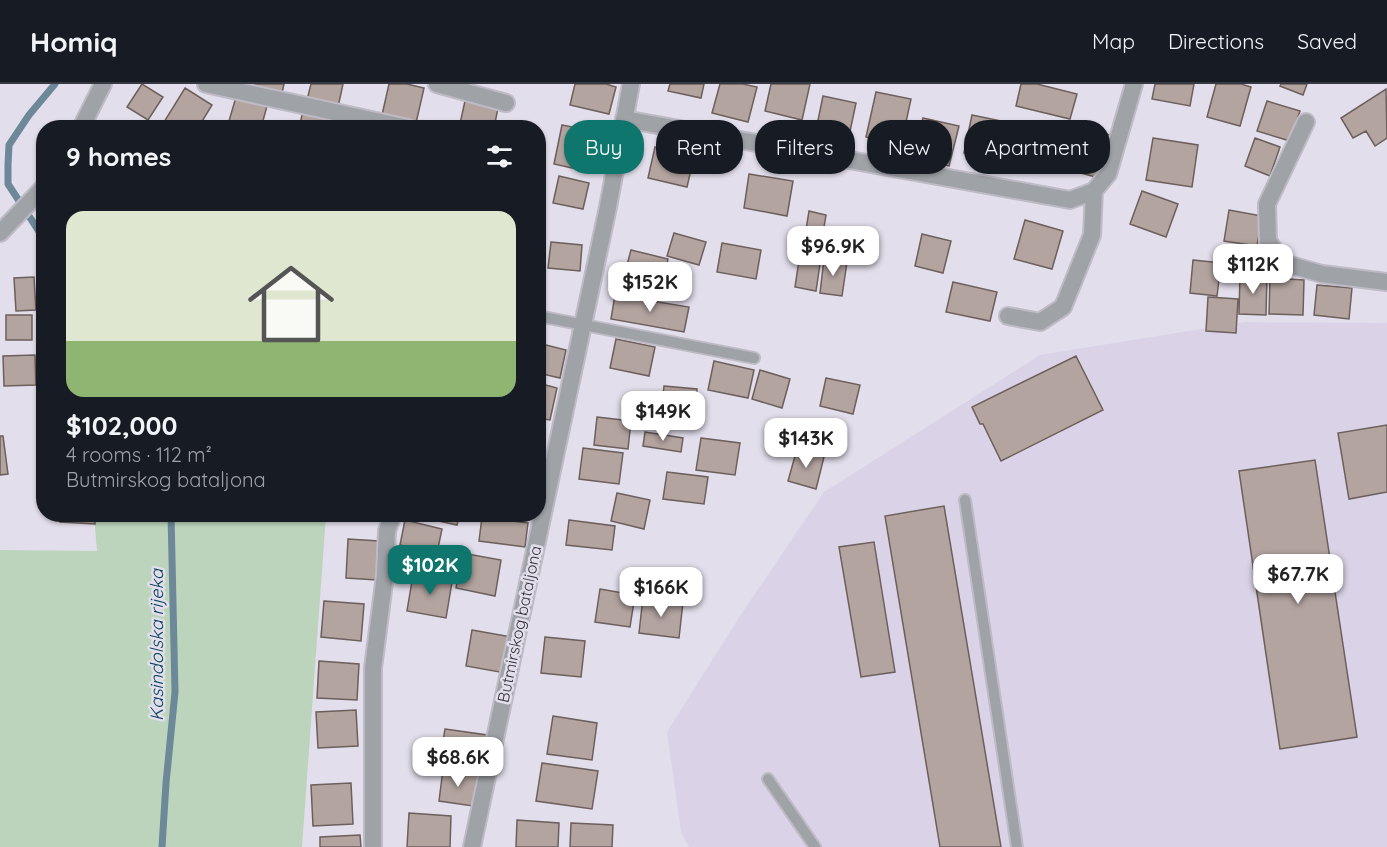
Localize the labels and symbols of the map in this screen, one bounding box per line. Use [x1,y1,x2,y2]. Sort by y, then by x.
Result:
pin: $96.9K [784,226,882,277]
pin: $112K [1211,244,1295,295]
pin: $152K [608,262,692,313]
pin: $149K [621,391,705,442]
pin: $143K [764,418,848,469]
street label: Butmirskog bataljona [493,544,545,704]
pin: $102K [388,545,472,596]
pin: $67.7K [1249,554,1347,605]
pin: $166K [619,567,703,618]
water label: Kasindolska rijeka [145,568,168,721]
pin: $68.6K [409,737,507,788]

